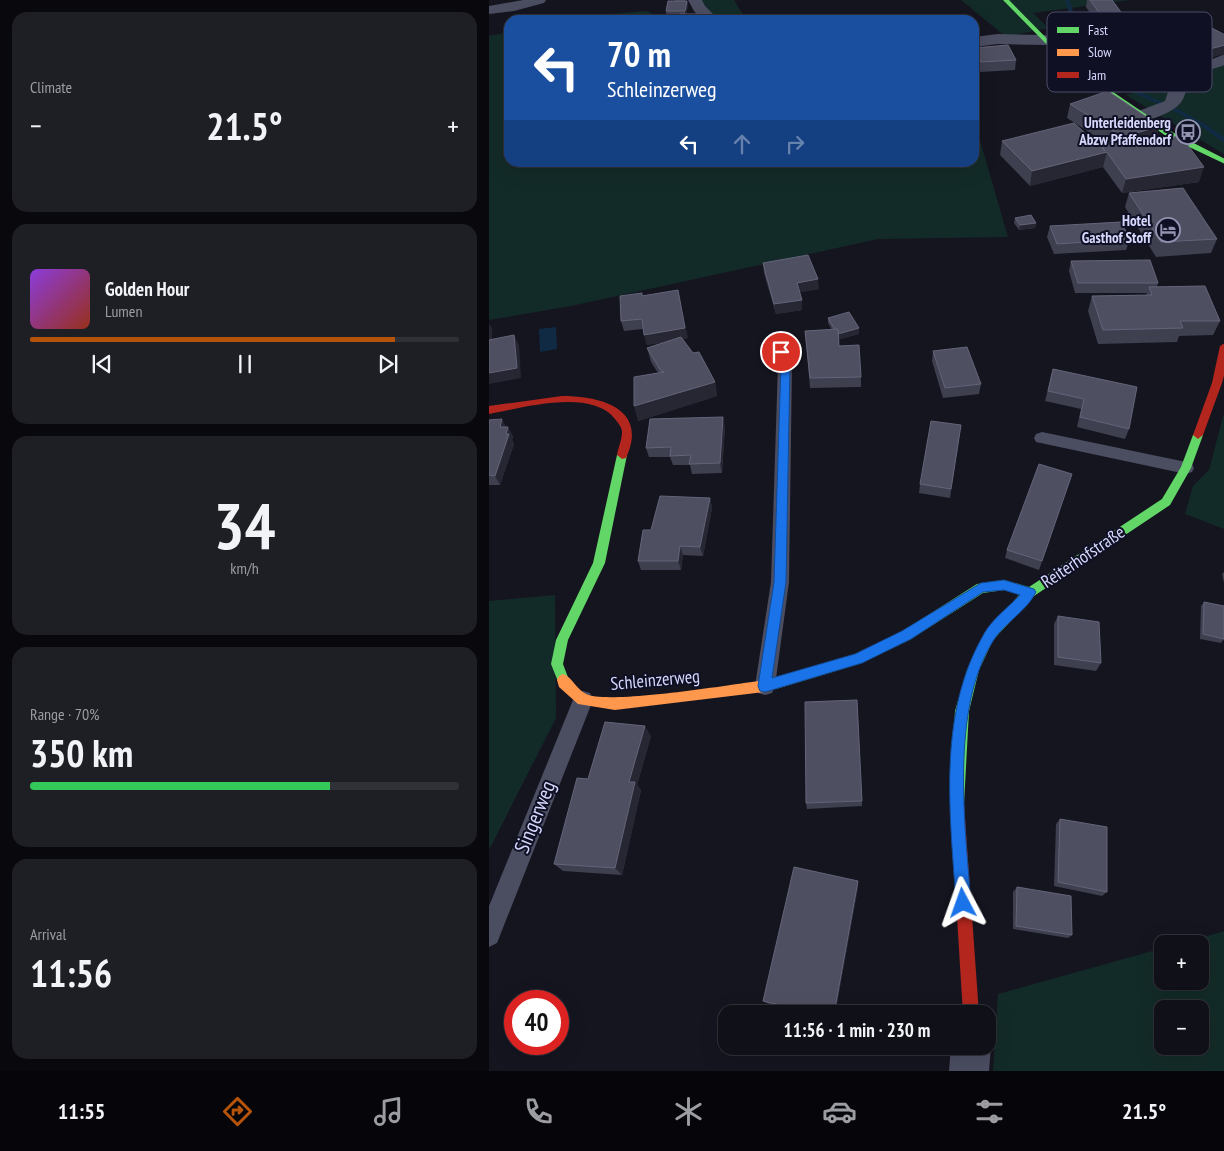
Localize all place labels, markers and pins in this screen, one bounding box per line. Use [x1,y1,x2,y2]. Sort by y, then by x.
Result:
place label: Unterleidenberg Abzw Pfaffendorf [1078,113,1172,149]
bus stop icon: Unterleidenberg Abzw Pfaffendorf [1175,119,1201,145]
place label: Hotel Gasthof Stoff [1082,211,1152,247]
hotel icon: Hotel Gasthof Stoff [1155,217,1181,243]
pin [760,331,802,373]

